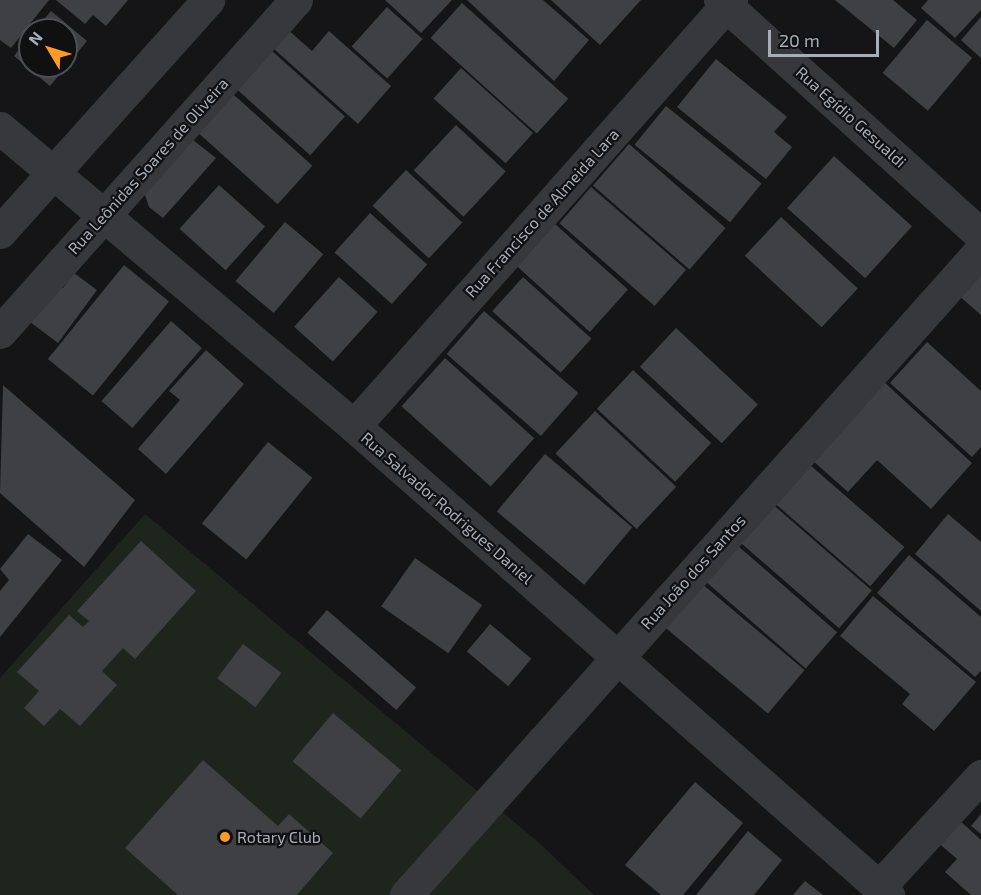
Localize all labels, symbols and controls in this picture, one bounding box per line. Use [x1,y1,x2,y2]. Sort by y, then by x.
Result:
north arrow [18,18,78,78]
scale bar [771,18,882,56]
text: N [24,27,46,48]
text: 20 m [779,29,820,51]
street label: Rua Egídio Gesualdi [792,62,910,172]
street label: Rua Leônidas Soares de Oliveira [64,74,232,258]
street label: Rua Francisco de Almeida Lara [461,125,623,301]
street label: Rua Salvador Rodrigues Daniel [357,428,537,588]
street label: Rua João dos Santos [636,511,750,633]
place label: Rotary Club [237,827,321,847]
marker: Rotary Club [218,830,232,844]

